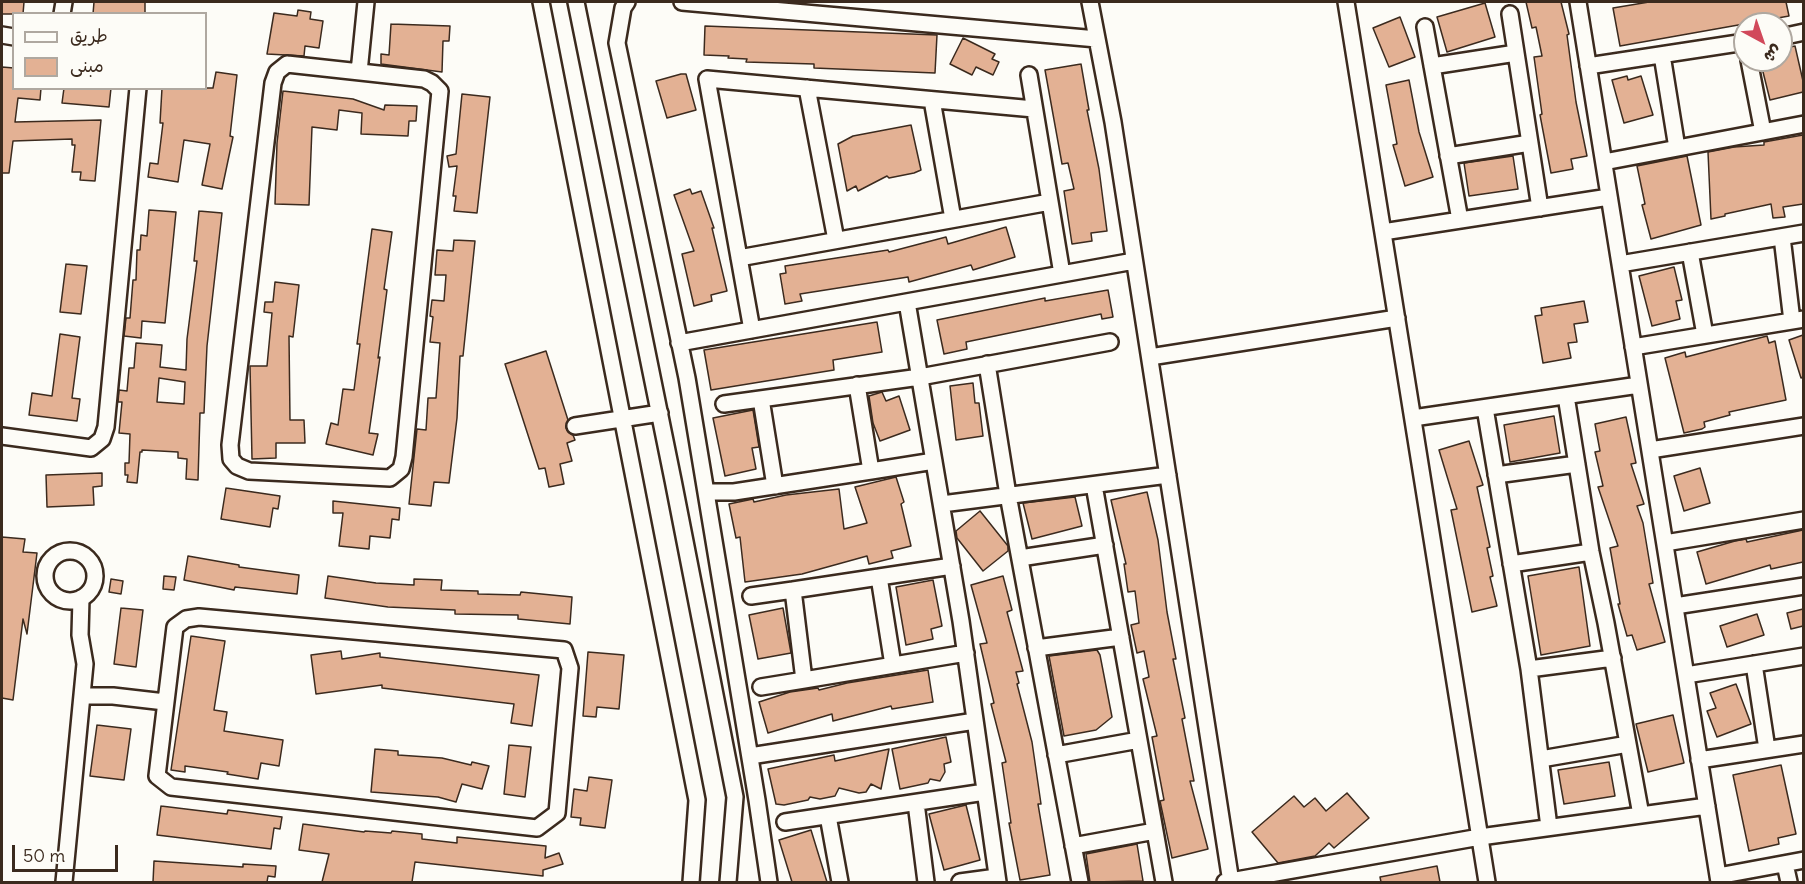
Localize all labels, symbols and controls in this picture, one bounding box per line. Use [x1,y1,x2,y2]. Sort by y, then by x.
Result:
legend [12,12,207,90]
north arrow [1733,12,1793,72]
text: طريق [70,24,108,47]
text: ش [1760,41,1786,68]
text: مبنى [70,54,104,77]
scale bar [15,833,122,871]
text: 50 m [23,844,65,867]

